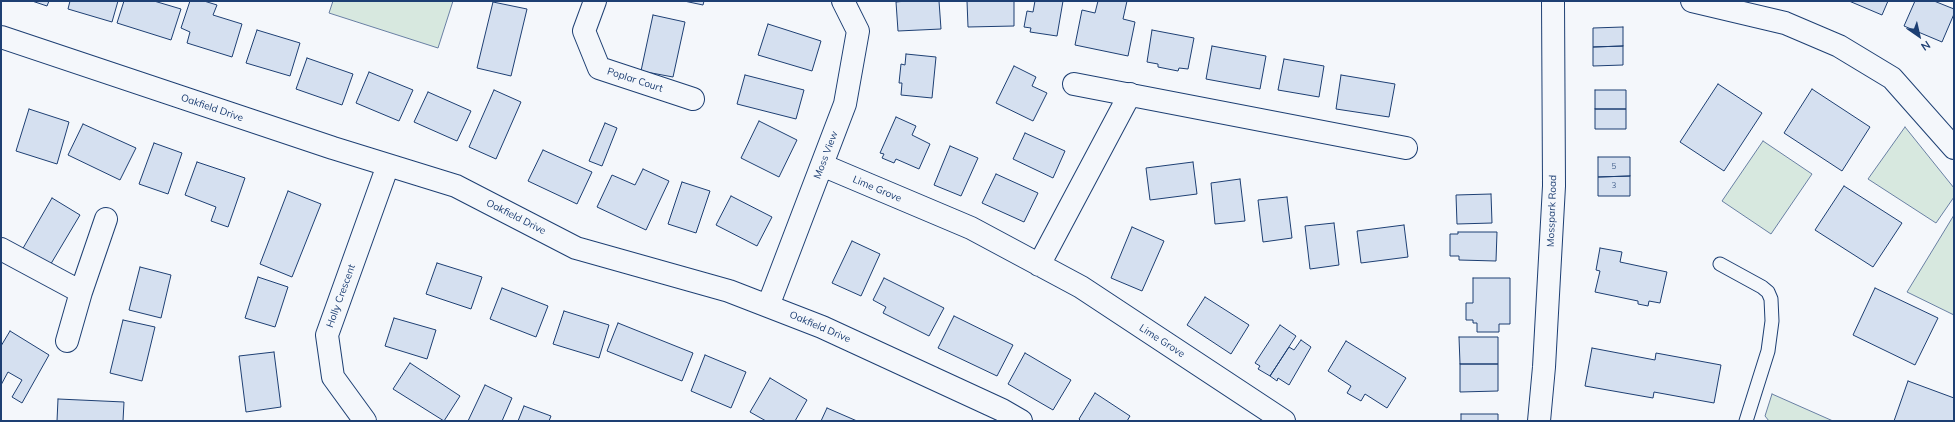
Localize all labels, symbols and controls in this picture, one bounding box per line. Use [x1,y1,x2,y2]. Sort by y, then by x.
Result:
north arrow [1899,16,1939,56]
text: N [1918,38,1933,54]
street label: Poplar Court [606,65,664,95]
street label: Oakfield Drive [179,92,245,124]
street label: Moss View [811,129,841,181]
house number: 5 [1612,162,1616,172]
street label: Lime Grove [851,173,903,205]
street label: Mosspark Road [1545,175,1559,247]
house number: 3 [1612,181,1616,191]
street label: Oakfield Drive [484,197,548,237]
street label: Holly Crescent [324,263,358,329]
street label: Oakfield Drive [788,309,852,345]
street label: Lime Grove [1137,322,1187,360]

